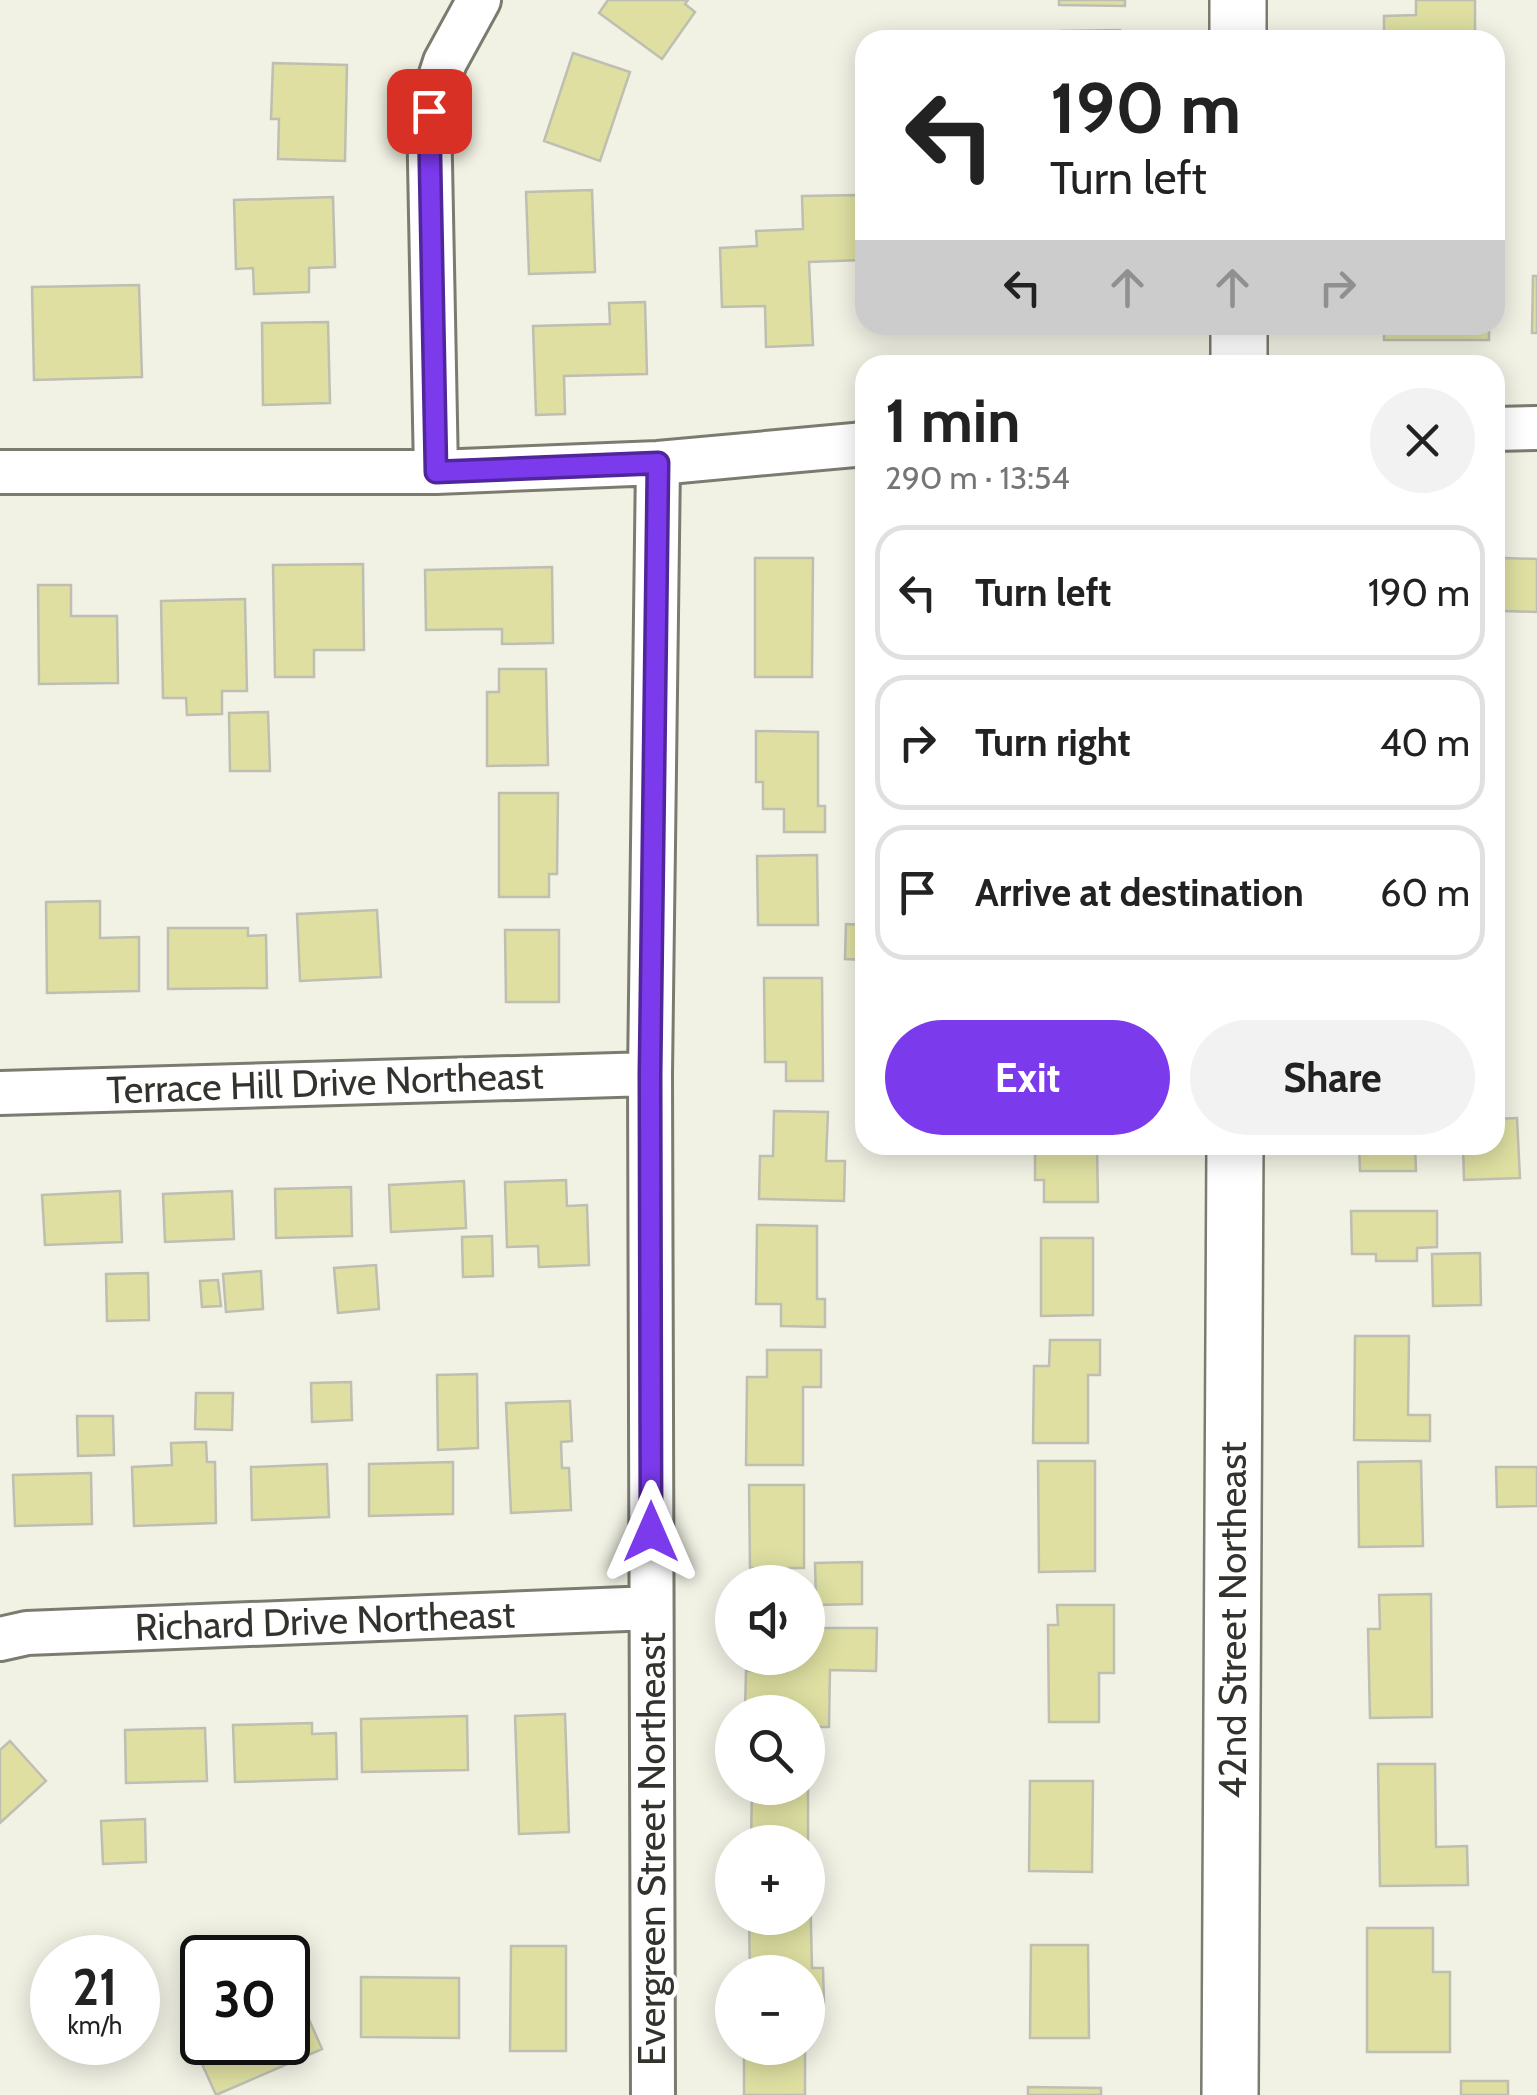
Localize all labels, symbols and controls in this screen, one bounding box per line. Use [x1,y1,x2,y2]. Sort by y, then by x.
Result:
text: 190 m [1050,65,1241,151]
pin [387,69,472,154]
icon: left [885,70,1015,200]
icon: arrive [402,84,457,139]
text: Turn left [1050,151,1207,205]
icon: left [995,260,1050,315]
icon: ahead [1100,260,1155,315]
icon: ahead [1205,260,1260,315]
icon: right [1310,260,1365,315]
text: 1 min [885,384,1020,457]
button: close [1370,388,1475,493]
text: 290 m · 13:54 [885,458,1070,497]
icon: left [890,565,945,620]
text: Turn left [975,569,1111,616]
text: 190 m [1368,569,1470,616]
icon: right [890,715,945,770]
text: Turn right [975,719,1131,766]
text: 40 m [1380,719,1470,766]
icon: arrive [890,865,945,920]
text: Arrive at destination [975,869,1304,916]
text: 60 m [1380,869,1470,916]
button: Exit [885,1020,1170,1135]
button: Share [1190,1020,1475,1135]
street label: Terrace Hill Drive Northeast [106,1051,544,1114]
street label: 42nd Street Northeast [1209,1441,1256,1799]
position arrow [599,1480,703,1584]
map controls [715,1565,825,2065]
button: sound [715,1565,825,1675]
street label: Richard Drive Northeast [134,1590,516,1651]
street label: Evergreen Street Northeast [628,1632,675,2066]
button: search [715,1695,825,1805]
button: + [715,1825,825,1935]
speed limit sign: 30 [180,1935,310,2065]
button: − [715,1955,825,2065]
text: 21 [73,1957,117,2018]
text: km/h [68,2010,122,2040]

